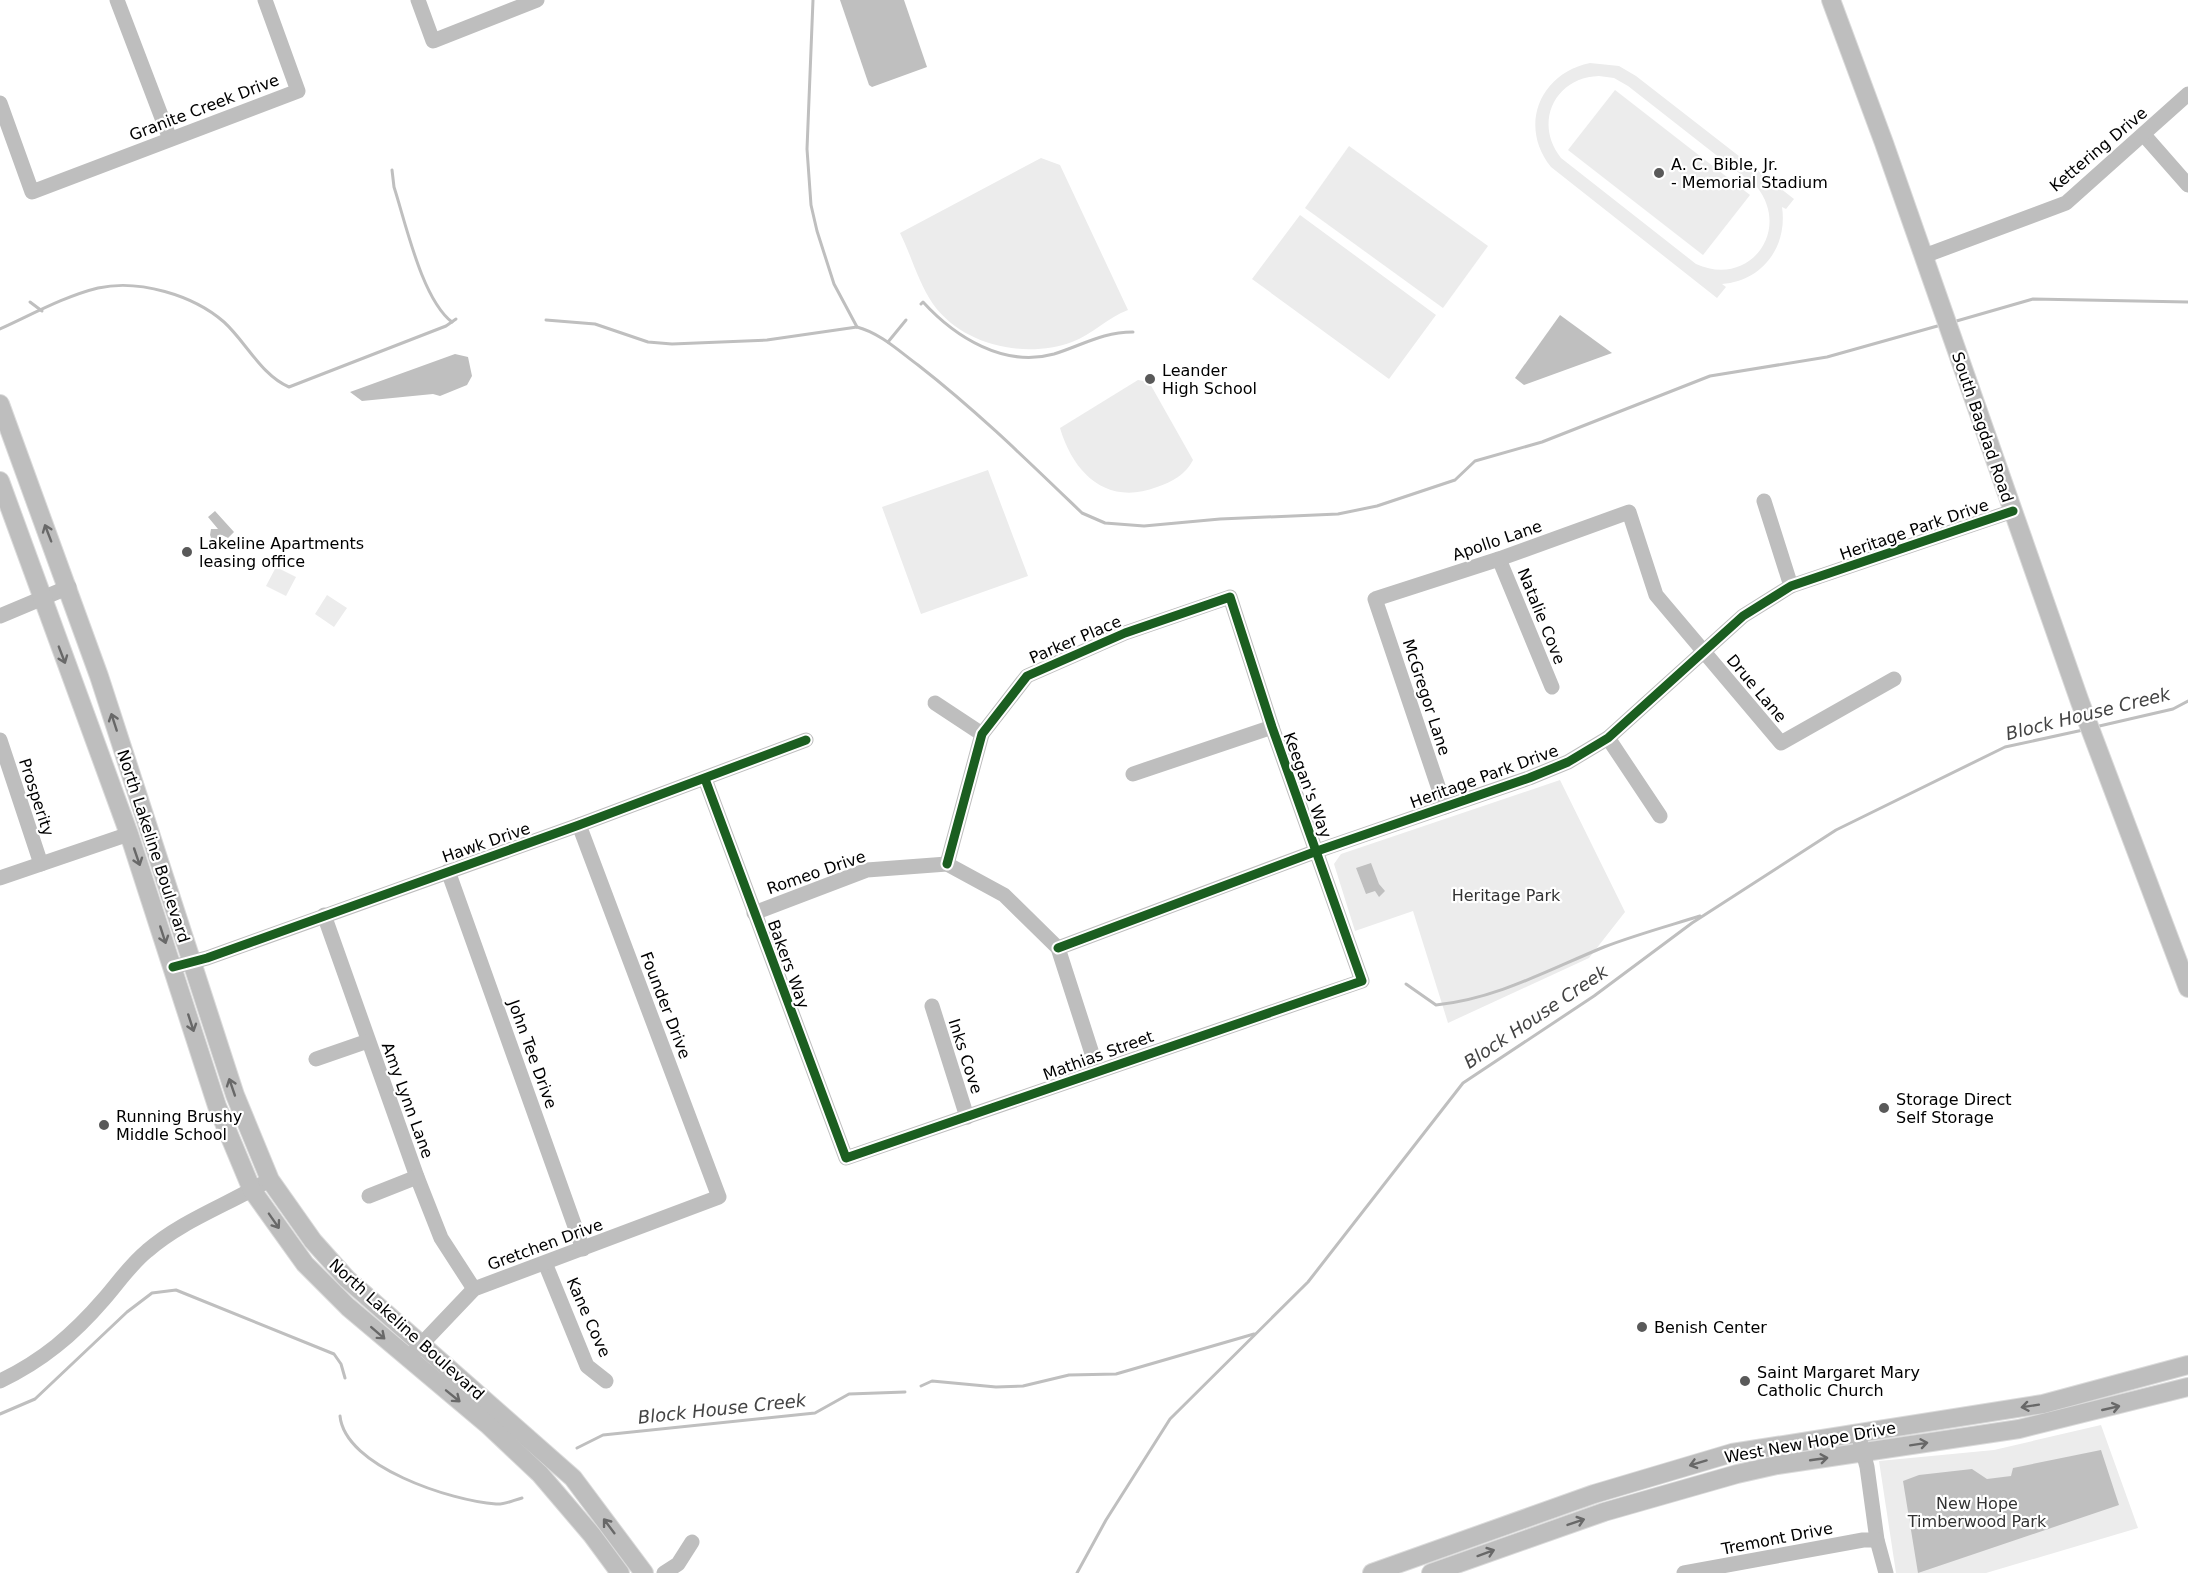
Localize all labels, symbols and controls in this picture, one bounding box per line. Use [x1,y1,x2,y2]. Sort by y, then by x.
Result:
street label: Granite Creek Drive [127,70,282,145]
street label: Kettering Drive [2046,103,2151,196]
place label: A. C. Bible, Jr. - Memorial Stadium [1671,155,1828,192]
marker: A. C. Bible, Jr. - Memorial Stadium [1652,166,1666,180]
street label: South Bagdad Road [1948,349,2017,505]
place label: Leander High School [1162,361,1257,398]
marker: Leander High School [1143,372,1157,386]
street label: Heritage Park Drive [1837,495,1991,564]
street label: Apollo Lane [1450,516,1544,565]
one-way arrow [42,524,53,542]
place label: Lakeline Apartments leasing office [199,534,364,571]
marker: Lakeline Apartments leasing office [180,545,194,559]
street label: Natalie Cove [1514,565,1569,667]
street label: Parker Place [1026,612,1124,667]
street label: McGregor Lane [1399,636,1454,758]
one-way arrow [57,645,68,664]
street label: Drue Lane [1723,651,1790,726]
water label: Block House Creek [2003,682,2174,744]
one-way arrow [108,713,119,732]
street label: Keegan's Way [1280,730,1336,841]
street label: Heritage Park Drive [1407,741,1561,812]
street label: North Lakeline Boulevard [113,747,194,945]
street label: Prosperity [15,756,58,838]
street label: Hawk Drive [440,819,533,866]
one-way arrow [132,847,143,866]
street label: Romeo Drive [764,847,868,898]
park label: Heritage Park [1452,886,1561,905]
street label: Bakers Way [764,917,813,1011]
one-way arrow [158,925,169,944]
street label: Founder Drive [636,949,695,1061]
water label: Block House Creek [1460,960,1613,1073]
street label: John Tee Drive [504,996,561,1111]
one-way arrow [186,1013,197,1032]
street label: Inks Cove [944,1016,987,1096]
street label: Mathias Street [1040,1027,1156,1084]
street label: Amy Lynn Lane [378,1040,437,1161]
one-way arrow [226,1078,237,1097]
place label: Storage Direct Self Storage [1896,1090,2012,1127]
marker: Storage Direct Self Storage [1877,1101,1891,1115]
place label: Running Brushy Middle School [116,1107,242,1144]
marker: Running Brushy Middle School [97,1118,111,1132]
one-way arrow [268,1212,280,1228]
street label: Gretchen Drive [485,1215,605,1274]
street label: North Lakeline Boulevard [325,1255,488,1404]
street label: Kane Cove [563,1274,615,1360]
place label: Benish Center [1654,1318,1767,1337]
marker: Benish Center [1635,1320,1649,1334]
one-way arrow [370,1326,385,1340]
place label: Saint Margaret Mary Catholic Church [1757,1363,1920,1400]
marker: Saint Margaret Mary Catholic Church [1738,1374,1752,1388]
one-way arrow [445,1389,460,1403]
water label: Block House Creek [637,1389,809,1428]
one-way arrow [2021,1401,2040,1412]
one-way arrow [2101,1401,2120,1413]
street label: West New Hope Drive [1723,1418,1897,1467]
one-way arrow [1909,1439,1929,1450]
one-way arrow [1809,1453,1829,1464]
one-way arrow [1689,1458,1708,1469]
park label: New Hope Timberwood Park [1907,1494,2047,1531]
one-way arrow [1566,1515,1585,1526]
one-way arrow [603,1518,616,1534]
street label: Tremont Drive [1719,1518,1834,1559]
one-way arrow [1476,1547,1495,1558]

